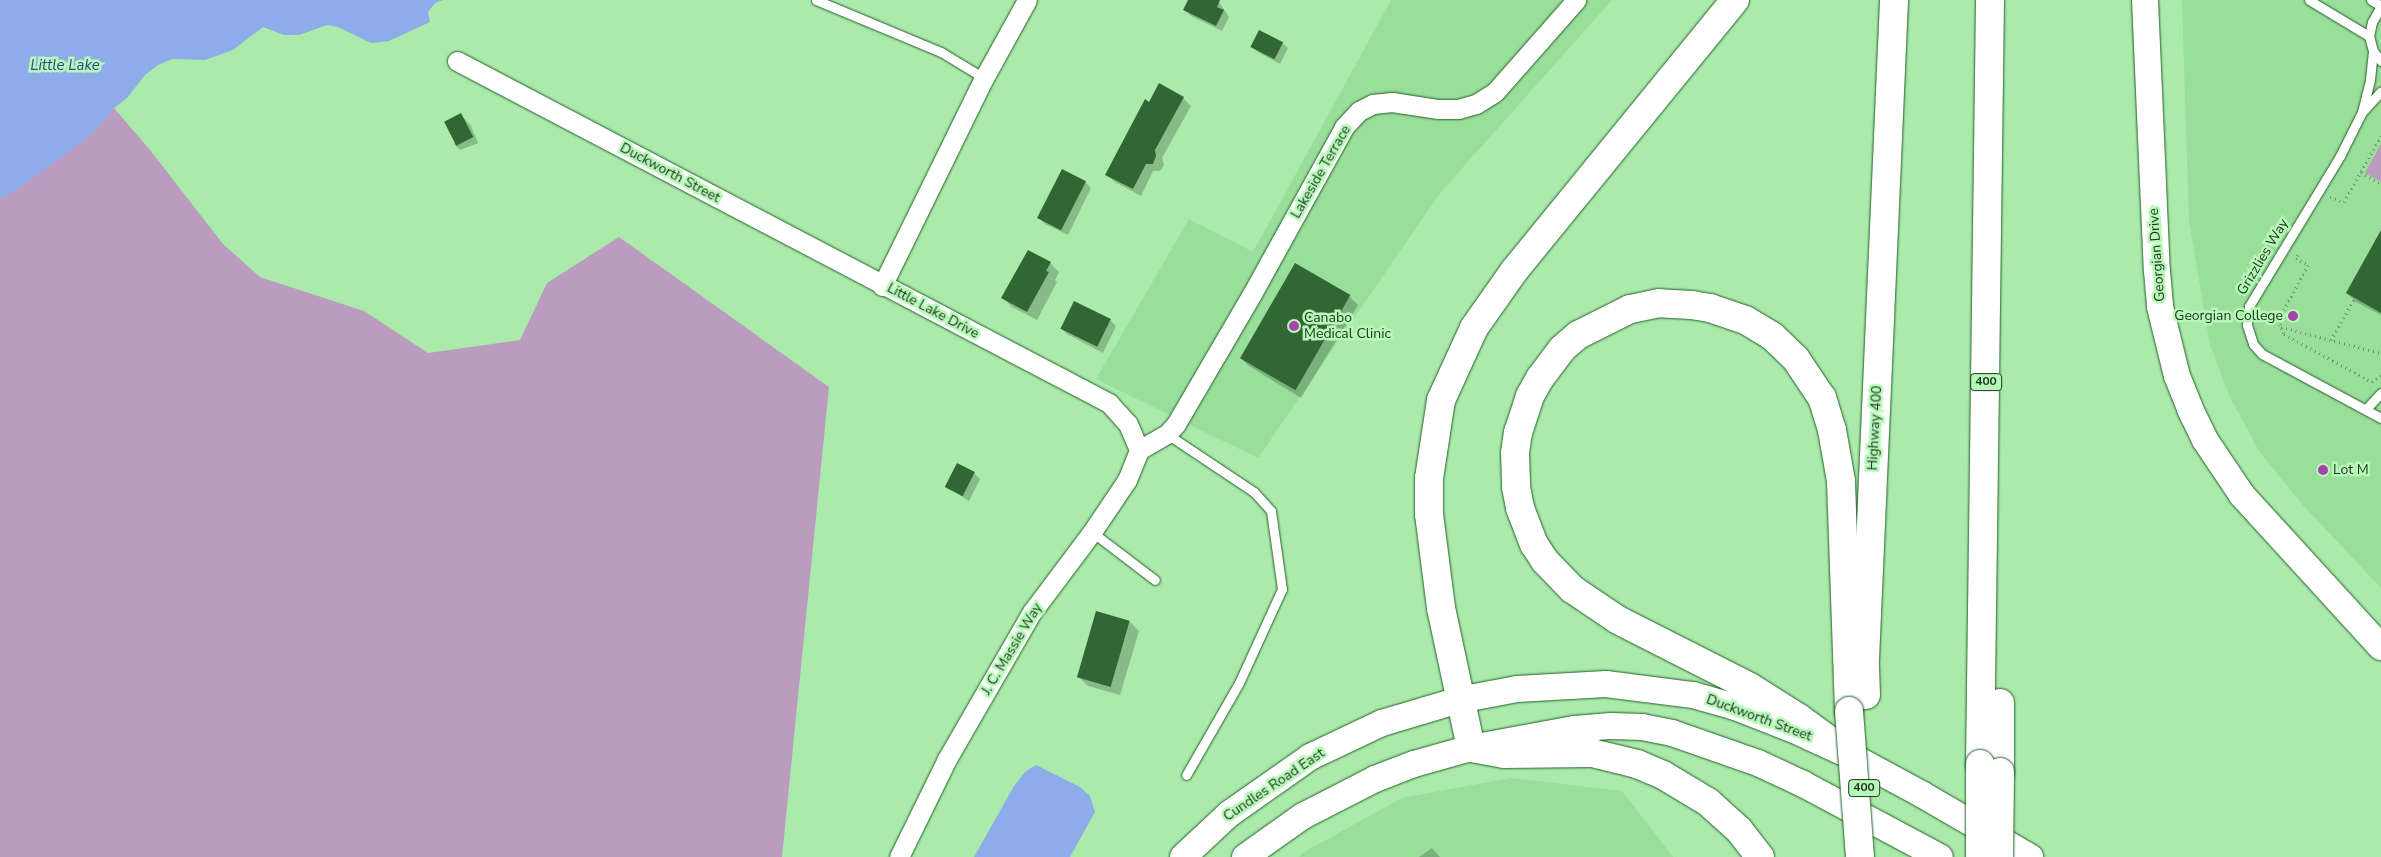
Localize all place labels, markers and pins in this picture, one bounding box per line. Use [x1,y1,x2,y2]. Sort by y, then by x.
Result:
place label: Georgian College [2174,308,2283,324]
place label: Canabo Medical Clinic [1304,310,1391,342]
marker: Georgian College [2287,310,2299,322]
marker: Canabo Medical Clinic [1288,320,1300,332]
place label: Lot M [2333,462,2369,478]
marker: Lot M [2317,464,2329,476]

